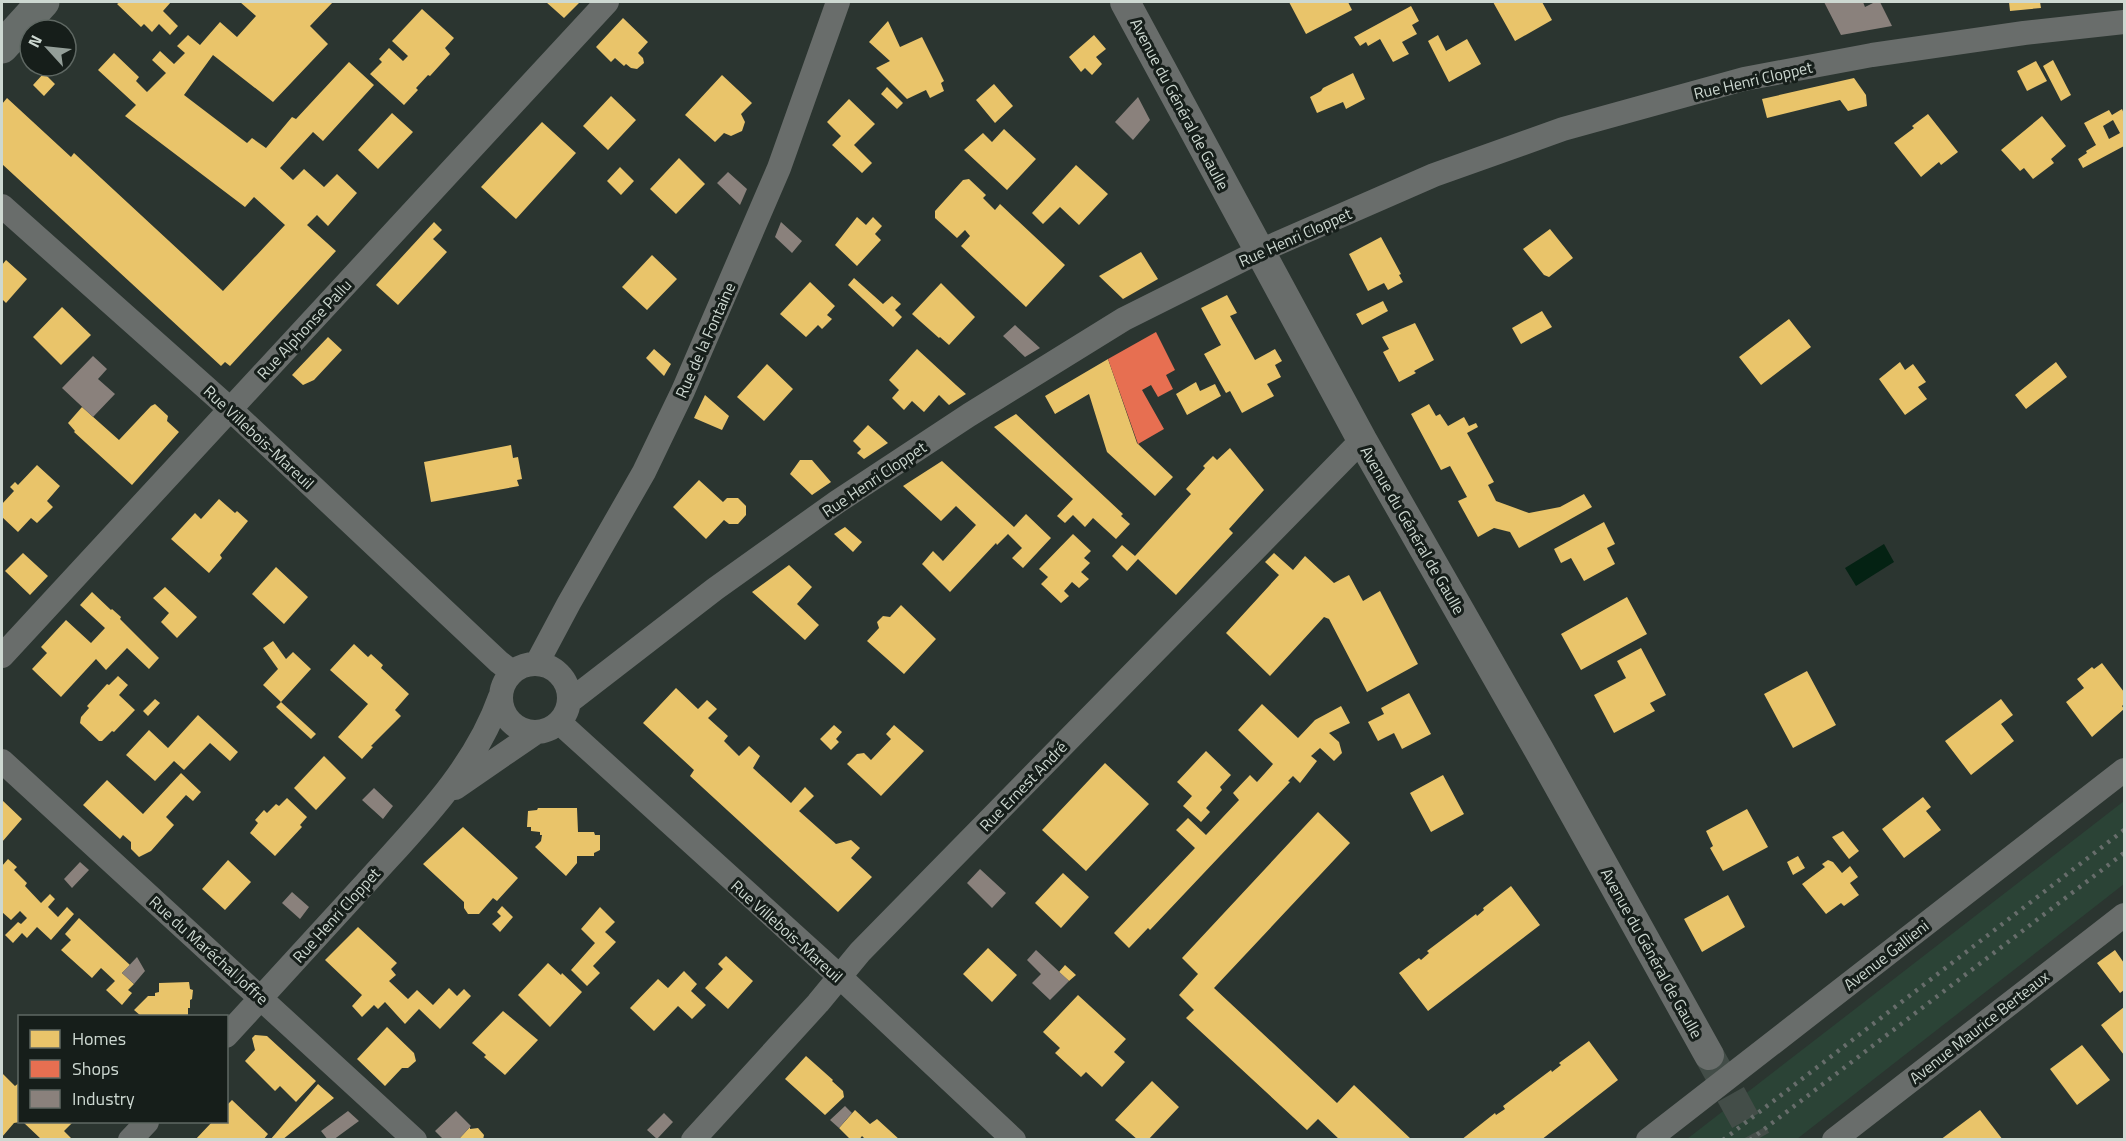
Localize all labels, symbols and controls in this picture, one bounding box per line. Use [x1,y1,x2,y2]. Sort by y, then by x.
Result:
street label: Avenue du Général de Gaulle [1124,14,1236,194]
north arrow [18,18,78,78]
text: N [21,31,48,52]
street label: Rue Henri Cloppet [1691,55,1815,105]
street label: Rue Henri Cloppet [1235,201,1356,273]
street label: Rue Alphonse Pallu [251,273,357,385]
street label: Rue de la Fontaine [669,278,741,402]
street label: Rue Villebois-Mareuil [198,379,320,495]
street label: Rue Henri Cloppet [817,435,931,523]
street label: Avenue du Général de Gaulle [1355,441,1471,619]
street label: Rue Ernest André [974,735,1072,837]
street label: Rue Henri Cloppet [287,862,386,968]
street label: Avenue du Général de Gaulle [1595,864,1709,1042]
street label: Rue Villebois-Mareuil [726,874,848,988]
street label: Rue du Maréchal Joffre [144,890,274,1010]
street label: Avenue Gallieni [1838,914,1934,996]
street label: Avenue Maurice Berteaux [1904,965,2054,1089]
legend [18,1015,228,1123]
text: Homes [72,1025,126,1052]
text: Shops [72,1055,119,1082]
text: Industry [72,1085,135,1112]

